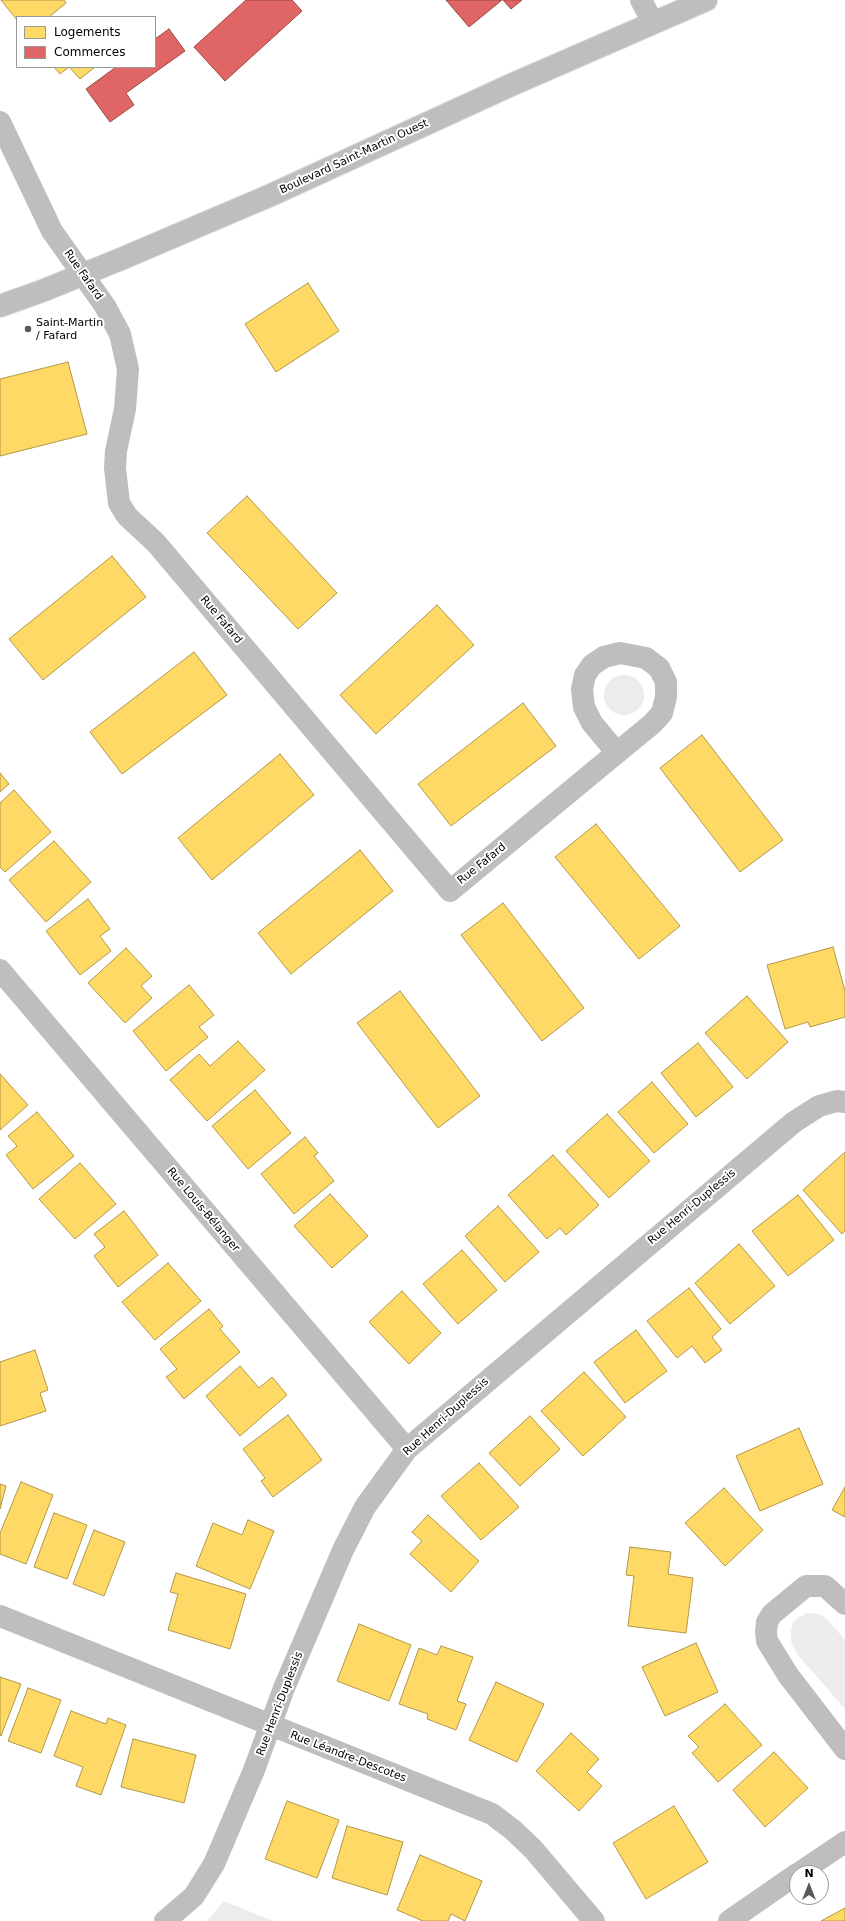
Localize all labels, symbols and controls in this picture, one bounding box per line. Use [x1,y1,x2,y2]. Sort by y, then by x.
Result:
legend [16,16,156,68]
text: Logements [54,25,120,39]
text: Commerces [54,45,125,59]
street label: Boulevard Saint-Martin Ouest [278,117,430,197]
street label: Rue Fafard [61,247,105,303]
place label: Saint-Martin / Fafard [36,316,103,342]
marker: Saint-Martin / Fafard [23,324,33,334]
street label: Rue Fafard [197,593,245,647]
street label: Rue Fafard [455,841,509,887]
street label: Rue Louis-Bélanger [164,1165,242,1255]
street label: Rue Henri-Duplessis [645,1166,739,1248]
street label: Rue Henri-Duplessis [401,1375,491,1459]
street label: Rue Henri-Duplessis [254,1650,306,1758]
street label: Rue Léandre-Descotes [288,1729,408,1785]
north arrow [789,1865,829,1905]
text: N [804,1867,814,1880]

